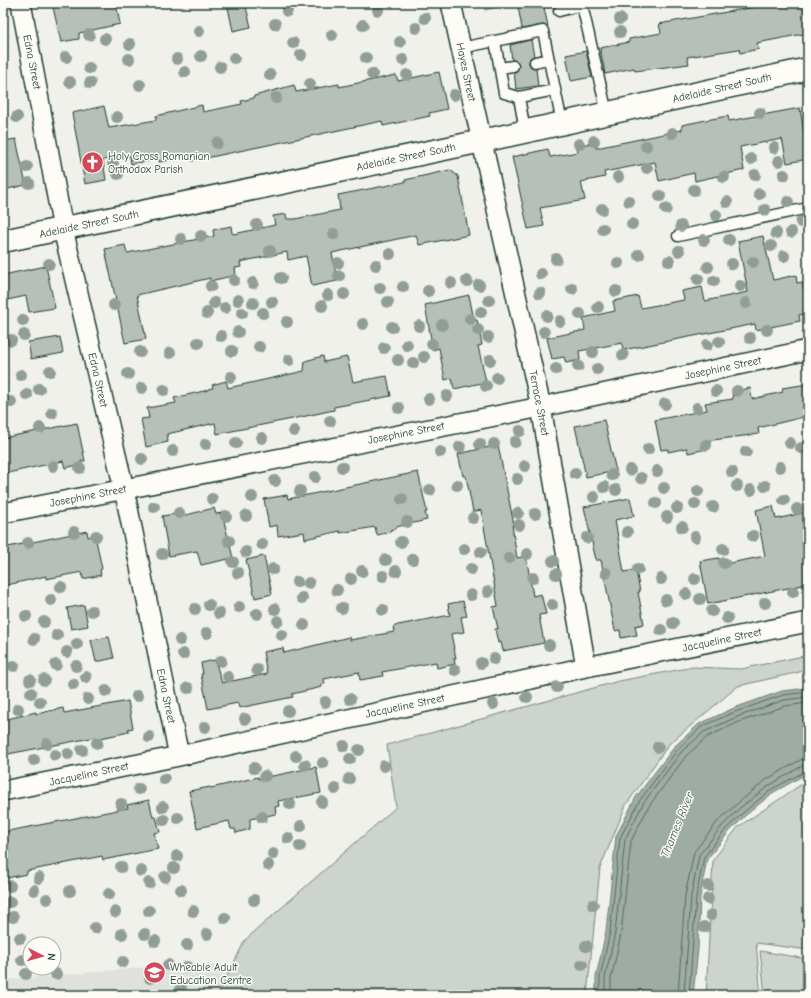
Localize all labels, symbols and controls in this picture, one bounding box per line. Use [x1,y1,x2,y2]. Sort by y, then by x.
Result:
street label: Edna Street [20,34,44,91]
street label: Hayes Street [453,41,479,103]
street label: Adelaide Street South [671,70,773,106]
street label: Adelaide Street South [355,140,457,174]
church icon: Holy Cross Romanian Orthodox Parish [79,149,105,175]
place label: Holy Cross Romanian Orthodox Parish [108,150,210,176]
street label: Adelaide Street South [38,207,140,241]
street label: Edna Street [85,352,111,409]
street label: Josephine Street [684,353,763,382]
street label: Terrace Street [526,369,552,438]
street label: Josephine Street [367,419,446,447]
street label: Josephine Street [49,482,128,510]
street label: Jacqueline Street [681,625,764,655]
street label: Edna Street [154,668,178,725]
street label: Jacqueline Street [364,691,447,721]
street label: Jacqueline Street [48,759,131,789]
water label: Thames River [657,789,697,860]
north arrow [22,936,62,976]
text: N [45,953,58,961]
school or university icon: Wheable Adult Education Centre [141,960,167,986]
place label: Wheable Adult Education Centre [170,961,252,987]

